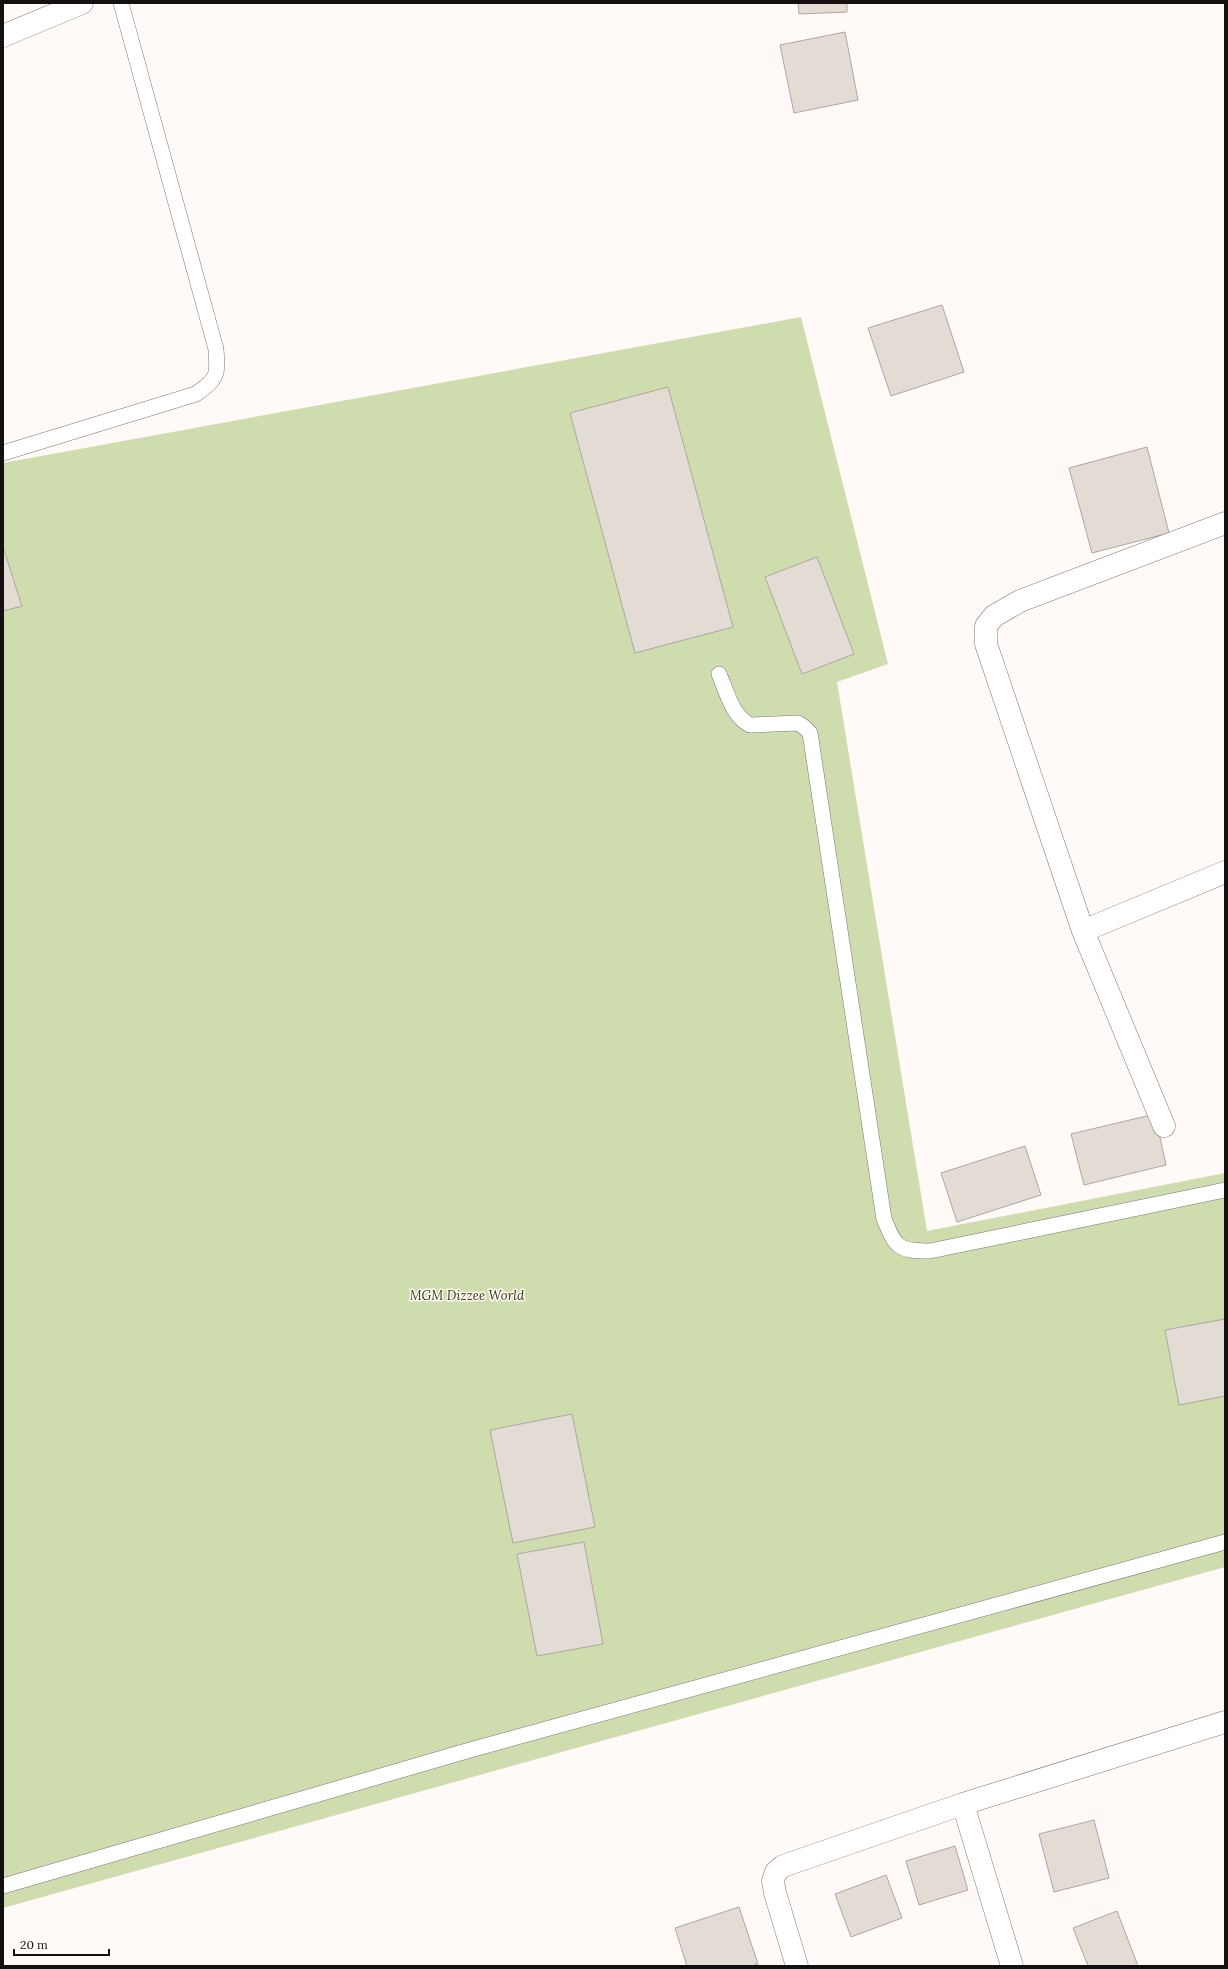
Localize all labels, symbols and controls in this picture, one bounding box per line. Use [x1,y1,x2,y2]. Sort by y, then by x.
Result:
park label: MGM Dizzee World [410,1287,525,1304]
scale bar [14,1931,109,1957]
text: 20 m [20,1937,48,1952]

